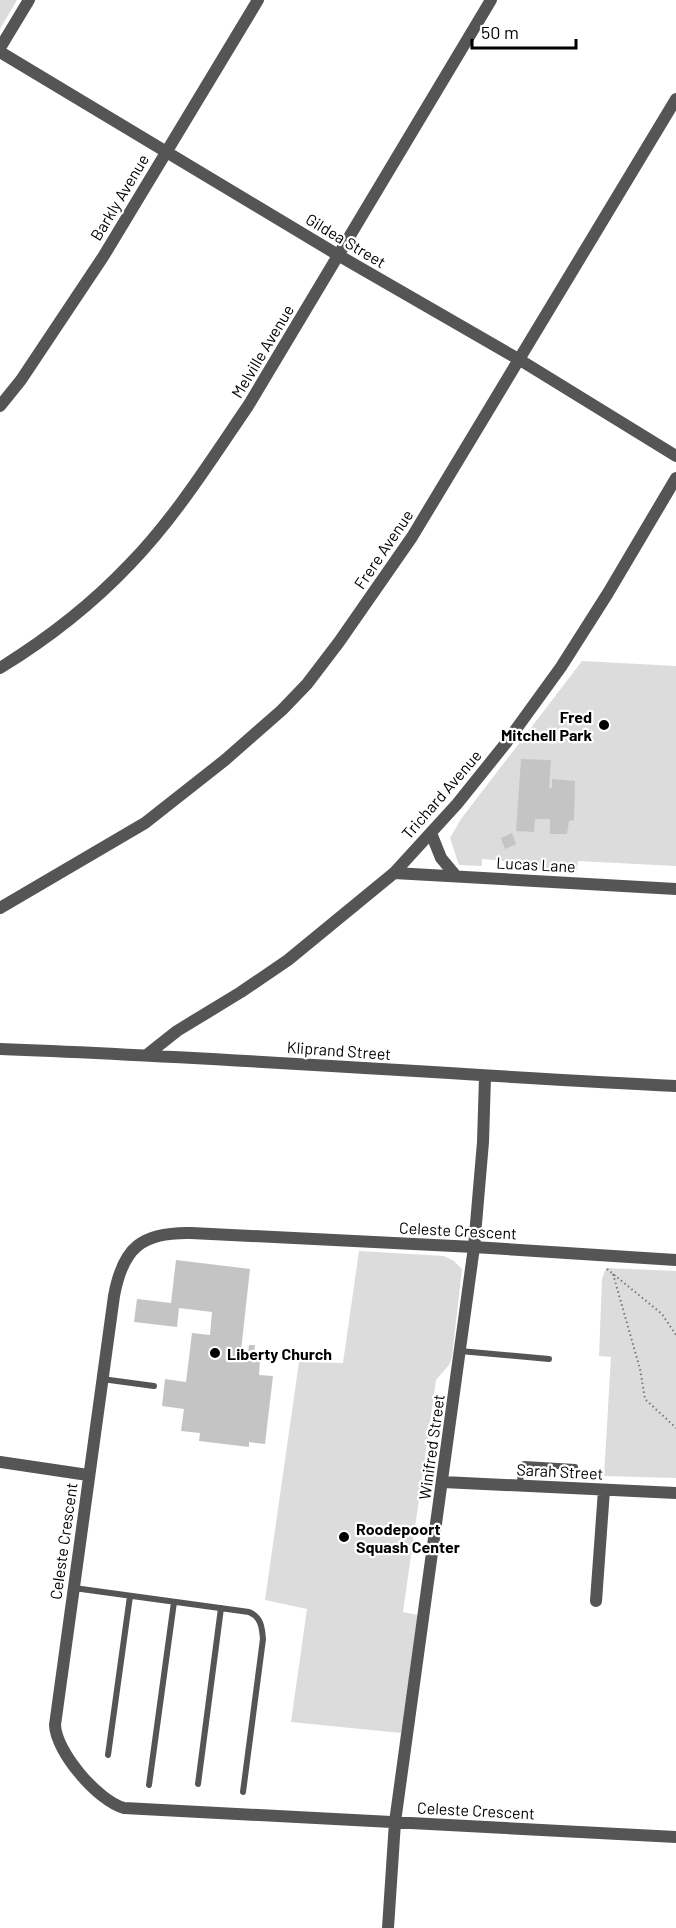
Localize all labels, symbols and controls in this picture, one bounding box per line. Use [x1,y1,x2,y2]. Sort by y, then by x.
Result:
scale bar [472,12,576,50]
text: 50 m [481,21,519,43]
street label: Barkly Avenue [86,151,152,243]
street label: Gildea Street [303,209,389,271]
street label: Melville Avenue [227,301,297,401]
street label: Frere Avenue [350,506,416,592]
place label: Fred Mitchell Park [501,707,592,744]
marker: Fred Mitchell Park [597,718,611,732]
street label: Trichard Avenue [397,746,485,842]
street label: Lucas Lane [496,852,576,876]
street label: Kliprand Street [286,1037,392,1063]
street label: Celeste Crescent [399,1217,517,1243]
place label: Liberty Church [227,1344,332,1363]
marker: Liberty Church [208,1346,222,1360]
street label: Winifred Street [414,1393,448,1501]
street label: Sarah Street [516,1459,604,1483]
street label: Celeste Crescent [45,1481,81,1601]
place label: Roodepoort Squash Center [356,1519,460,1556]
marker: Roodepoort Squash Center [337,1530,351,1544]
street label: Celeste Crescent [417,1797,535,1823]

